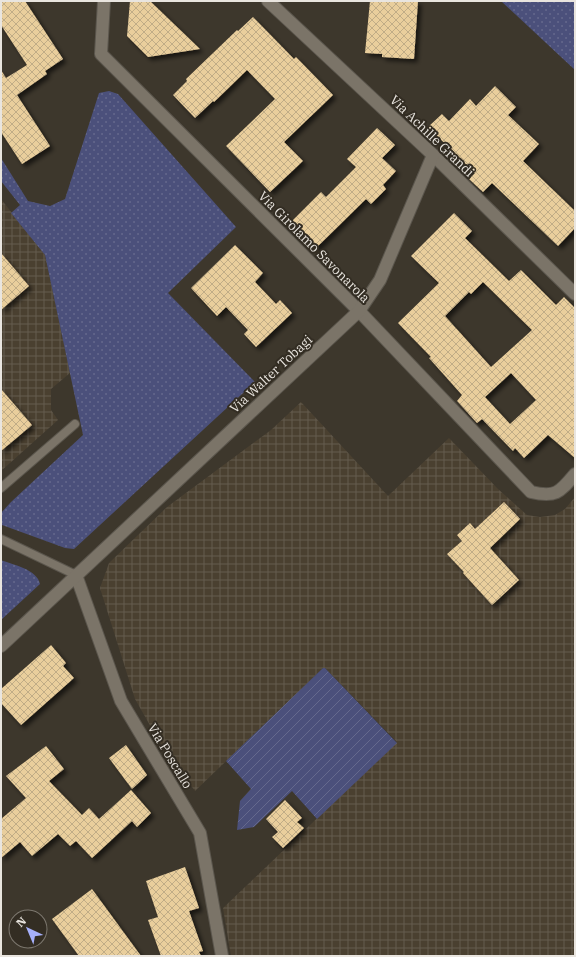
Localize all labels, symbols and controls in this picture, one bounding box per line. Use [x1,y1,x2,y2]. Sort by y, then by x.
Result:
street label: Via Achille Grandi [386,91,478,181]
street label: Via Girolamo Savonarola [255,188,373,306]
street label: Via Walter Tobagi [226,331,316,417]
street label: Via Poscallo [144,720,196,792]
north arrow [8,909,48,949]
text: N [13,914,29,930]

